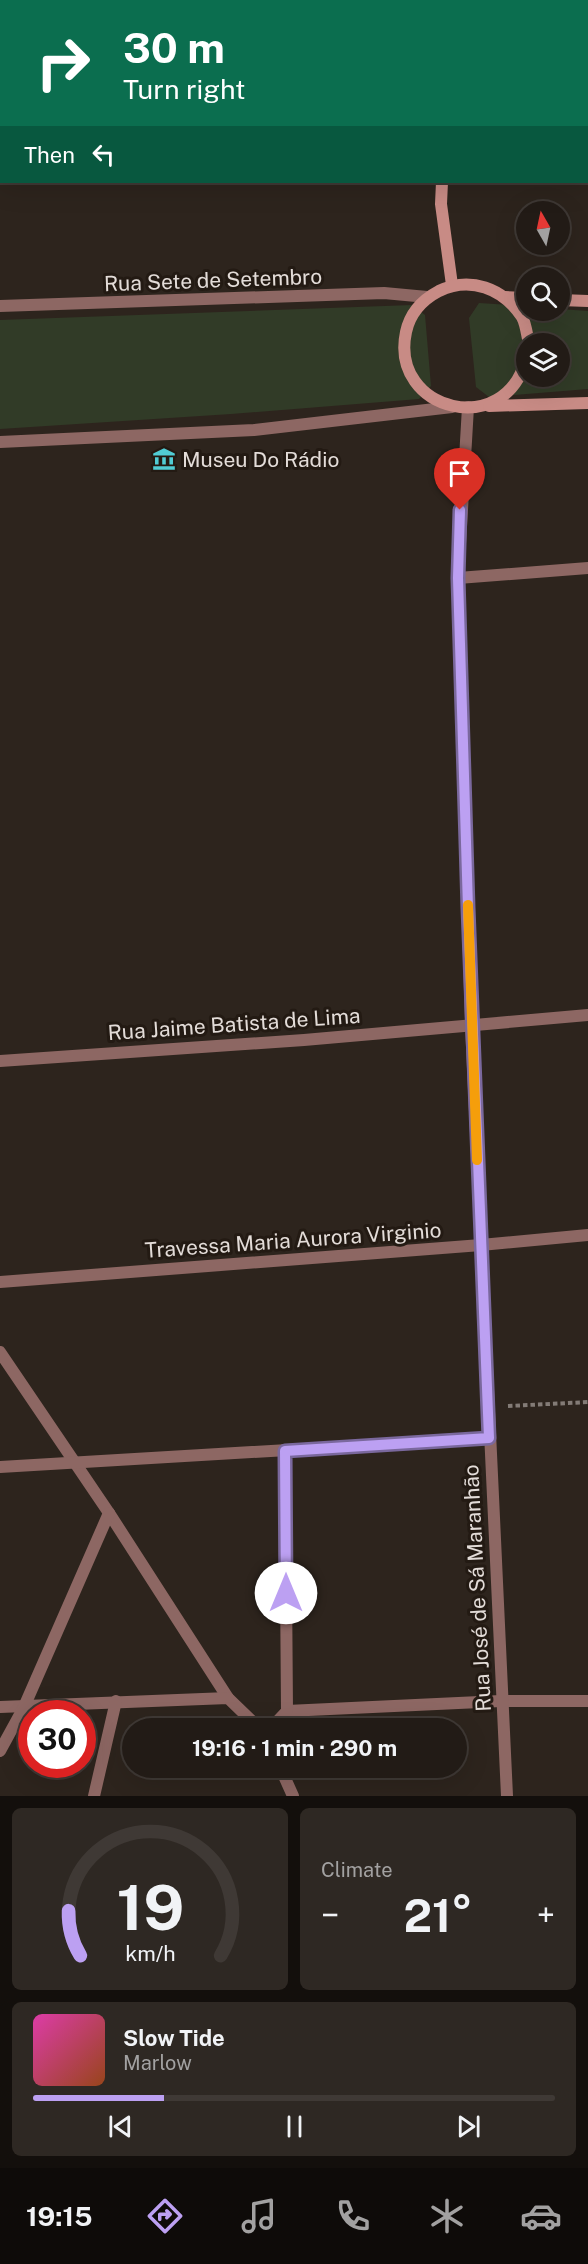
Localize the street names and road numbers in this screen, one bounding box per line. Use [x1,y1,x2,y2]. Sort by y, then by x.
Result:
street label: Rua Sete de Setembro [104,264,322,296]
street label: Rua Jaime Batista de Lima [107,1003,361,1045]
street label: Travessa Maria Aurora Virginio [144,1217,442,1263]
street label: Rua José de Sá Maranhão [458,1464,496,1712]

